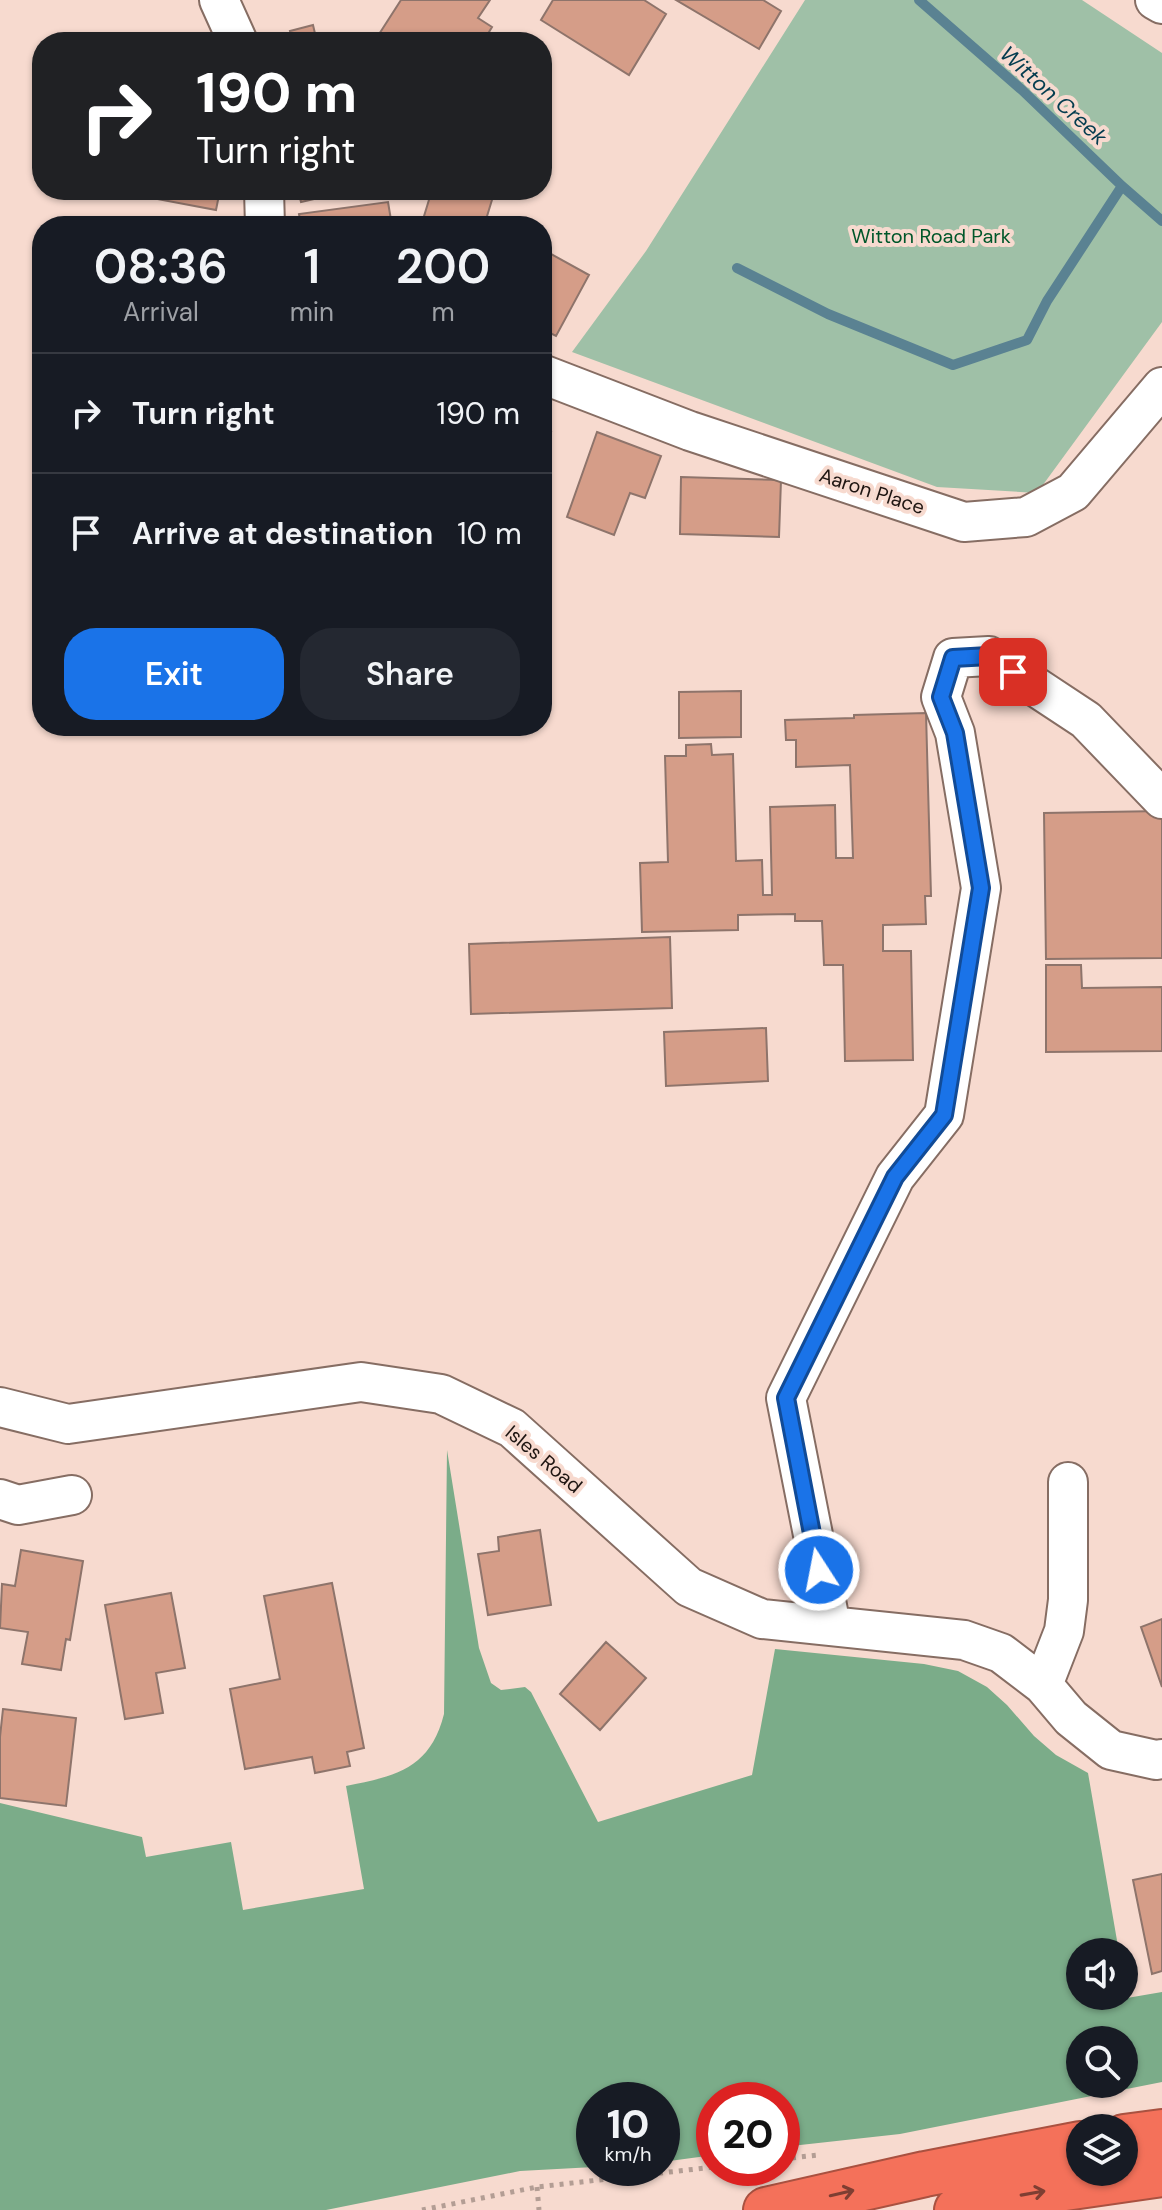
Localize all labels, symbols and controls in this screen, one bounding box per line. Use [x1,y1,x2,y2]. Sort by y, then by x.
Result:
water label: Witton Creek [994,39,1114,152]
text: 190 m [196,56,357,129]
icon: right [64,64,168,168]
text: Turn right [196,127,355,174]
park label: Witton Road Park [851,223,1011,249]
text: 08:36 [94,235,228,298]
text: 1 [303,235,320,298]
text: 200 [396,235,490,298]
text: Arrival [123,295,199,329]
text: min [290,295,334,329]
text: m [431,295,455,329]
icon: right [64,391,108,435]
text: Turn right [132,394,275,433]
text: 190 m [437,394,520,433]
street label: Aaron Place [816,462,928,520]
icon: arrive [64,511,108,555]
text: Arrive at destination [132,514,433,553]
text: 10 m [457,514,522,553]
button: Exit [64,628,284,720]
button: Share [300,628,520,720]
pin [979,638,1047,706]
icon: arrive [991,650,1035,694]
street label: Isles Road [500,1419,588,1499]
position arrow [777,1528,861,1612]
map controls [1066,1938,1138,2186]
button: sound [1066,1938,1138,2010]
button: search [1066,2026,1138,2098]
speed limit sign: 20 [696,2082,800,2186]
text: 10 [607,2098,649,2150]
button: layers [1066,2114,1138,2186]
text: km/h [604,2141,652,2167]
one-way arrow [829,2185,855,2200]
one-way arrow [1020,2185,1046,2200]

